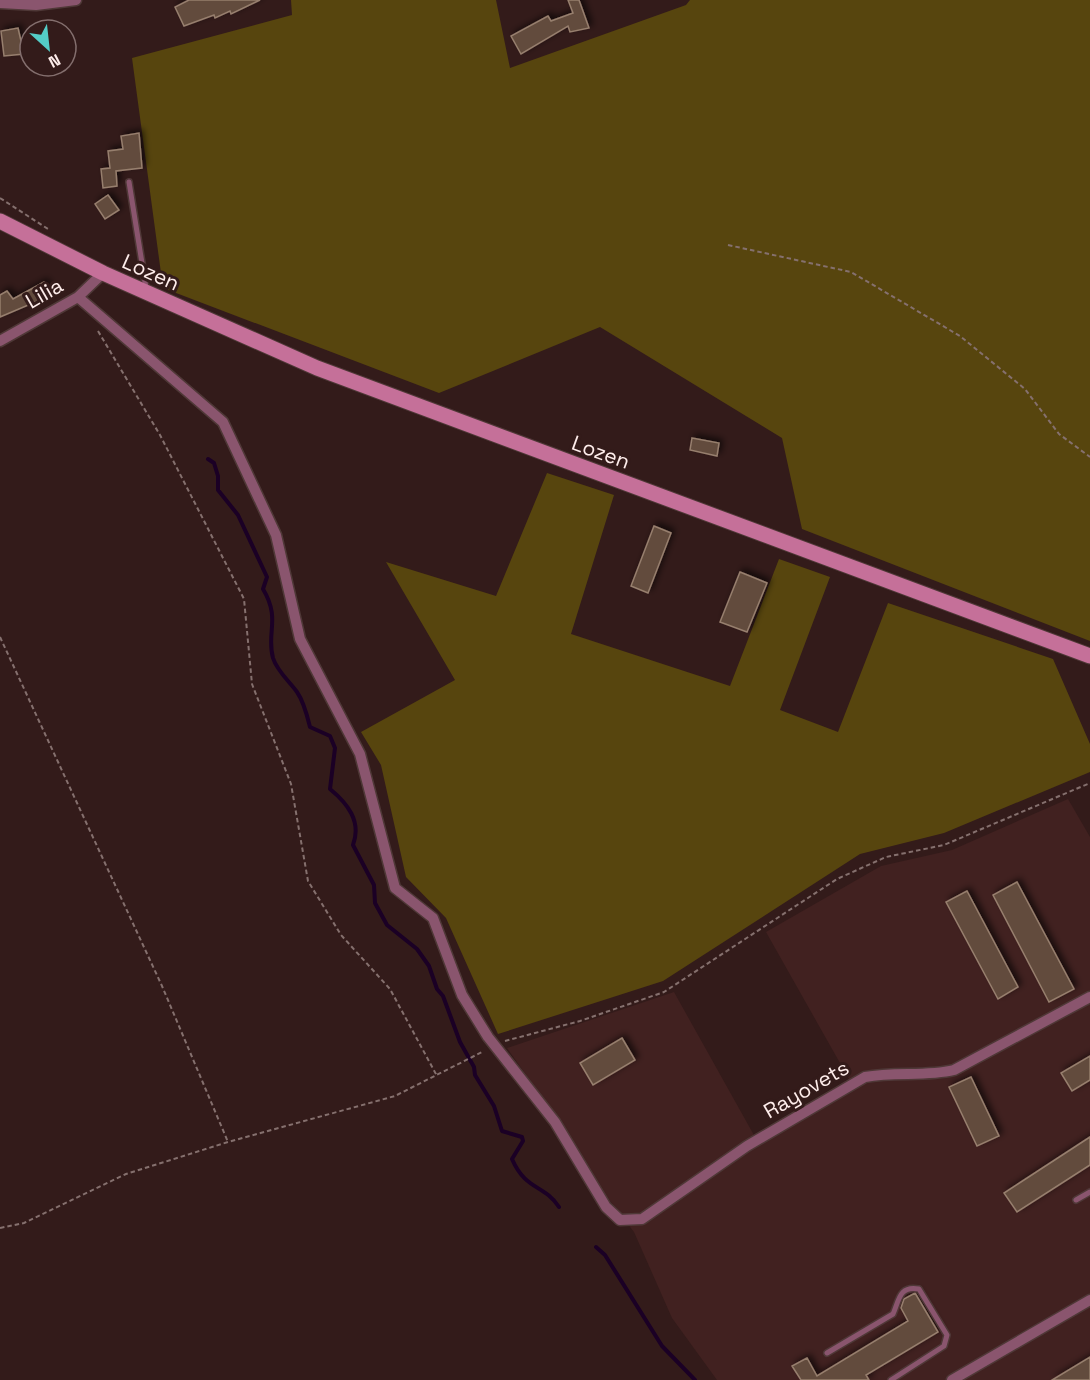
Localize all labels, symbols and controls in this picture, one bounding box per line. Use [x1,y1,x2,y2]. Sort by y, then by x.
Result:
north arrow [18,18,78,78]
text: N [45,49,64,73]
street label: Lozen [118,247,184,297]
street label: Lilia [20,272,68,314]
street label: Lozen [568,429,634,475]
street label: Rayovets [758,1054,854,1124]

